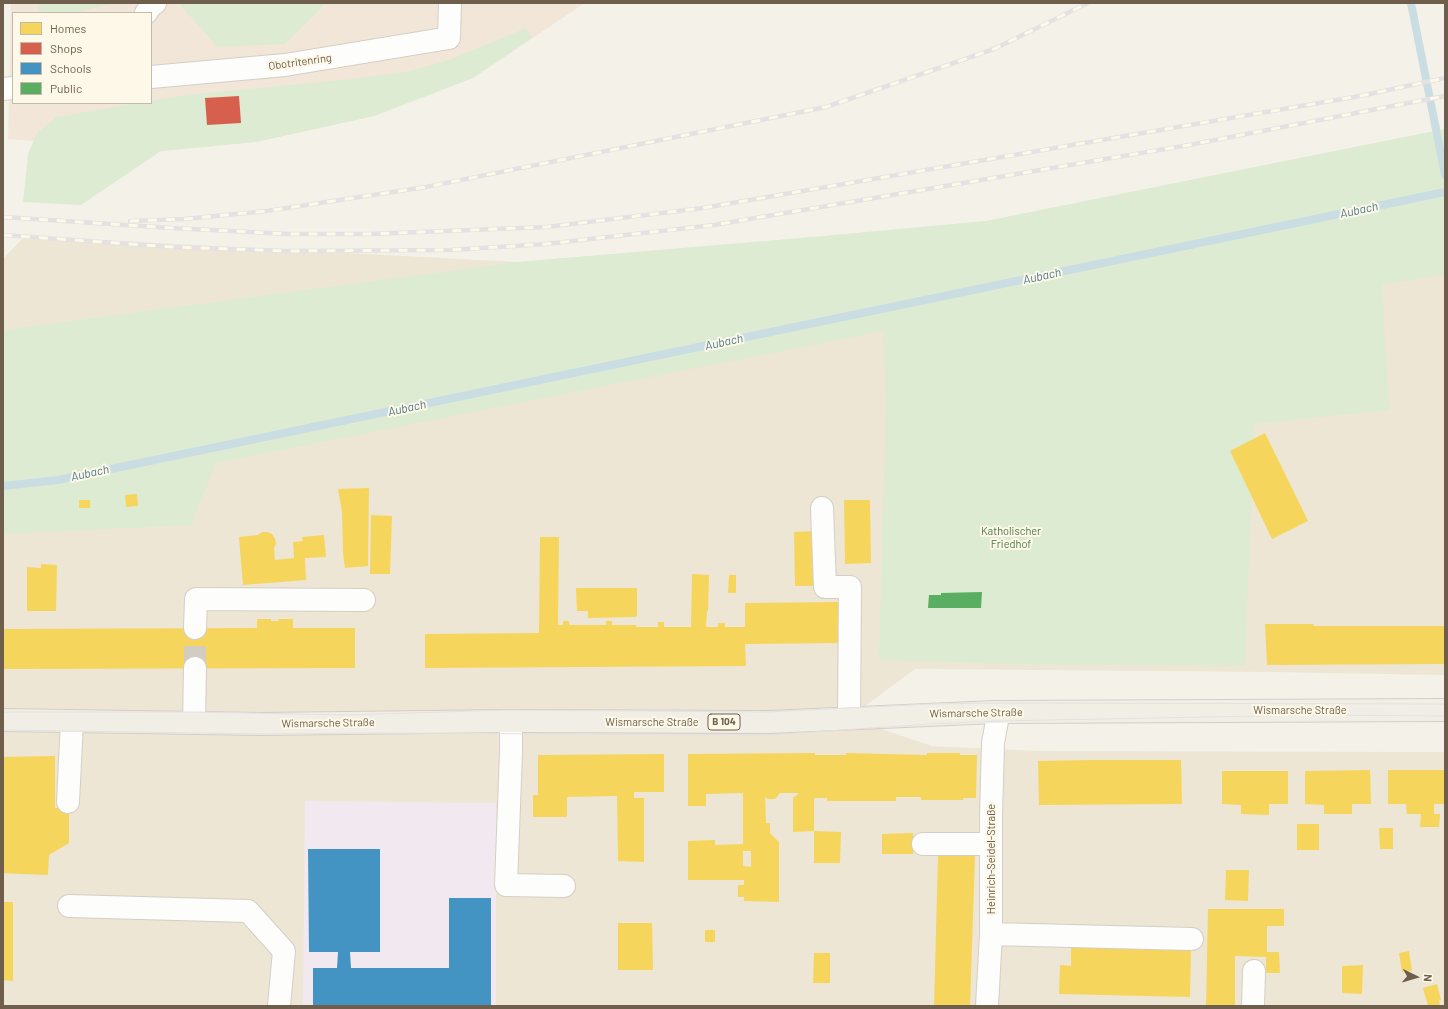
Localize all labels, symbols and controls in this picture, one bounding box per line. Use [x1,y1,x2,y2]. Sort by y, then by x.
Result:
legend [12,12,152,104]
text: Homes [50,21,86,35]
text: Shops [50,41,82,55]
street label: Obotritenring [268,51,332,73]
text: Schools [50,61,91,75]
text: Public [50,81,82,95]
water label: Aubach [1339,199,1379,221]
water label: Aubach [1022,265,1062,287]
water label: Aubach [704,331,744,353]
water label: Aubach [387,397,427,419]
water label: Aubach [70,462,110,484]
park label: Katholischer Friedhof [981,524,1041,550]
street label: Wismarsche Straße [1253,703,1347,717]
street label: Wismarsche Straße [929,706,1023,720]
road number: B 104 [708,714,740,730]
street label: Wismarsche Straße [605,715,699,729]
street label: Wismarsche Straße [281,716,375,730]
street label: Heinrich-Seidel-Straße [984,804,998,914]
north arrow [1396,957,1436,997]
text: N [1422,974,1435,982]

